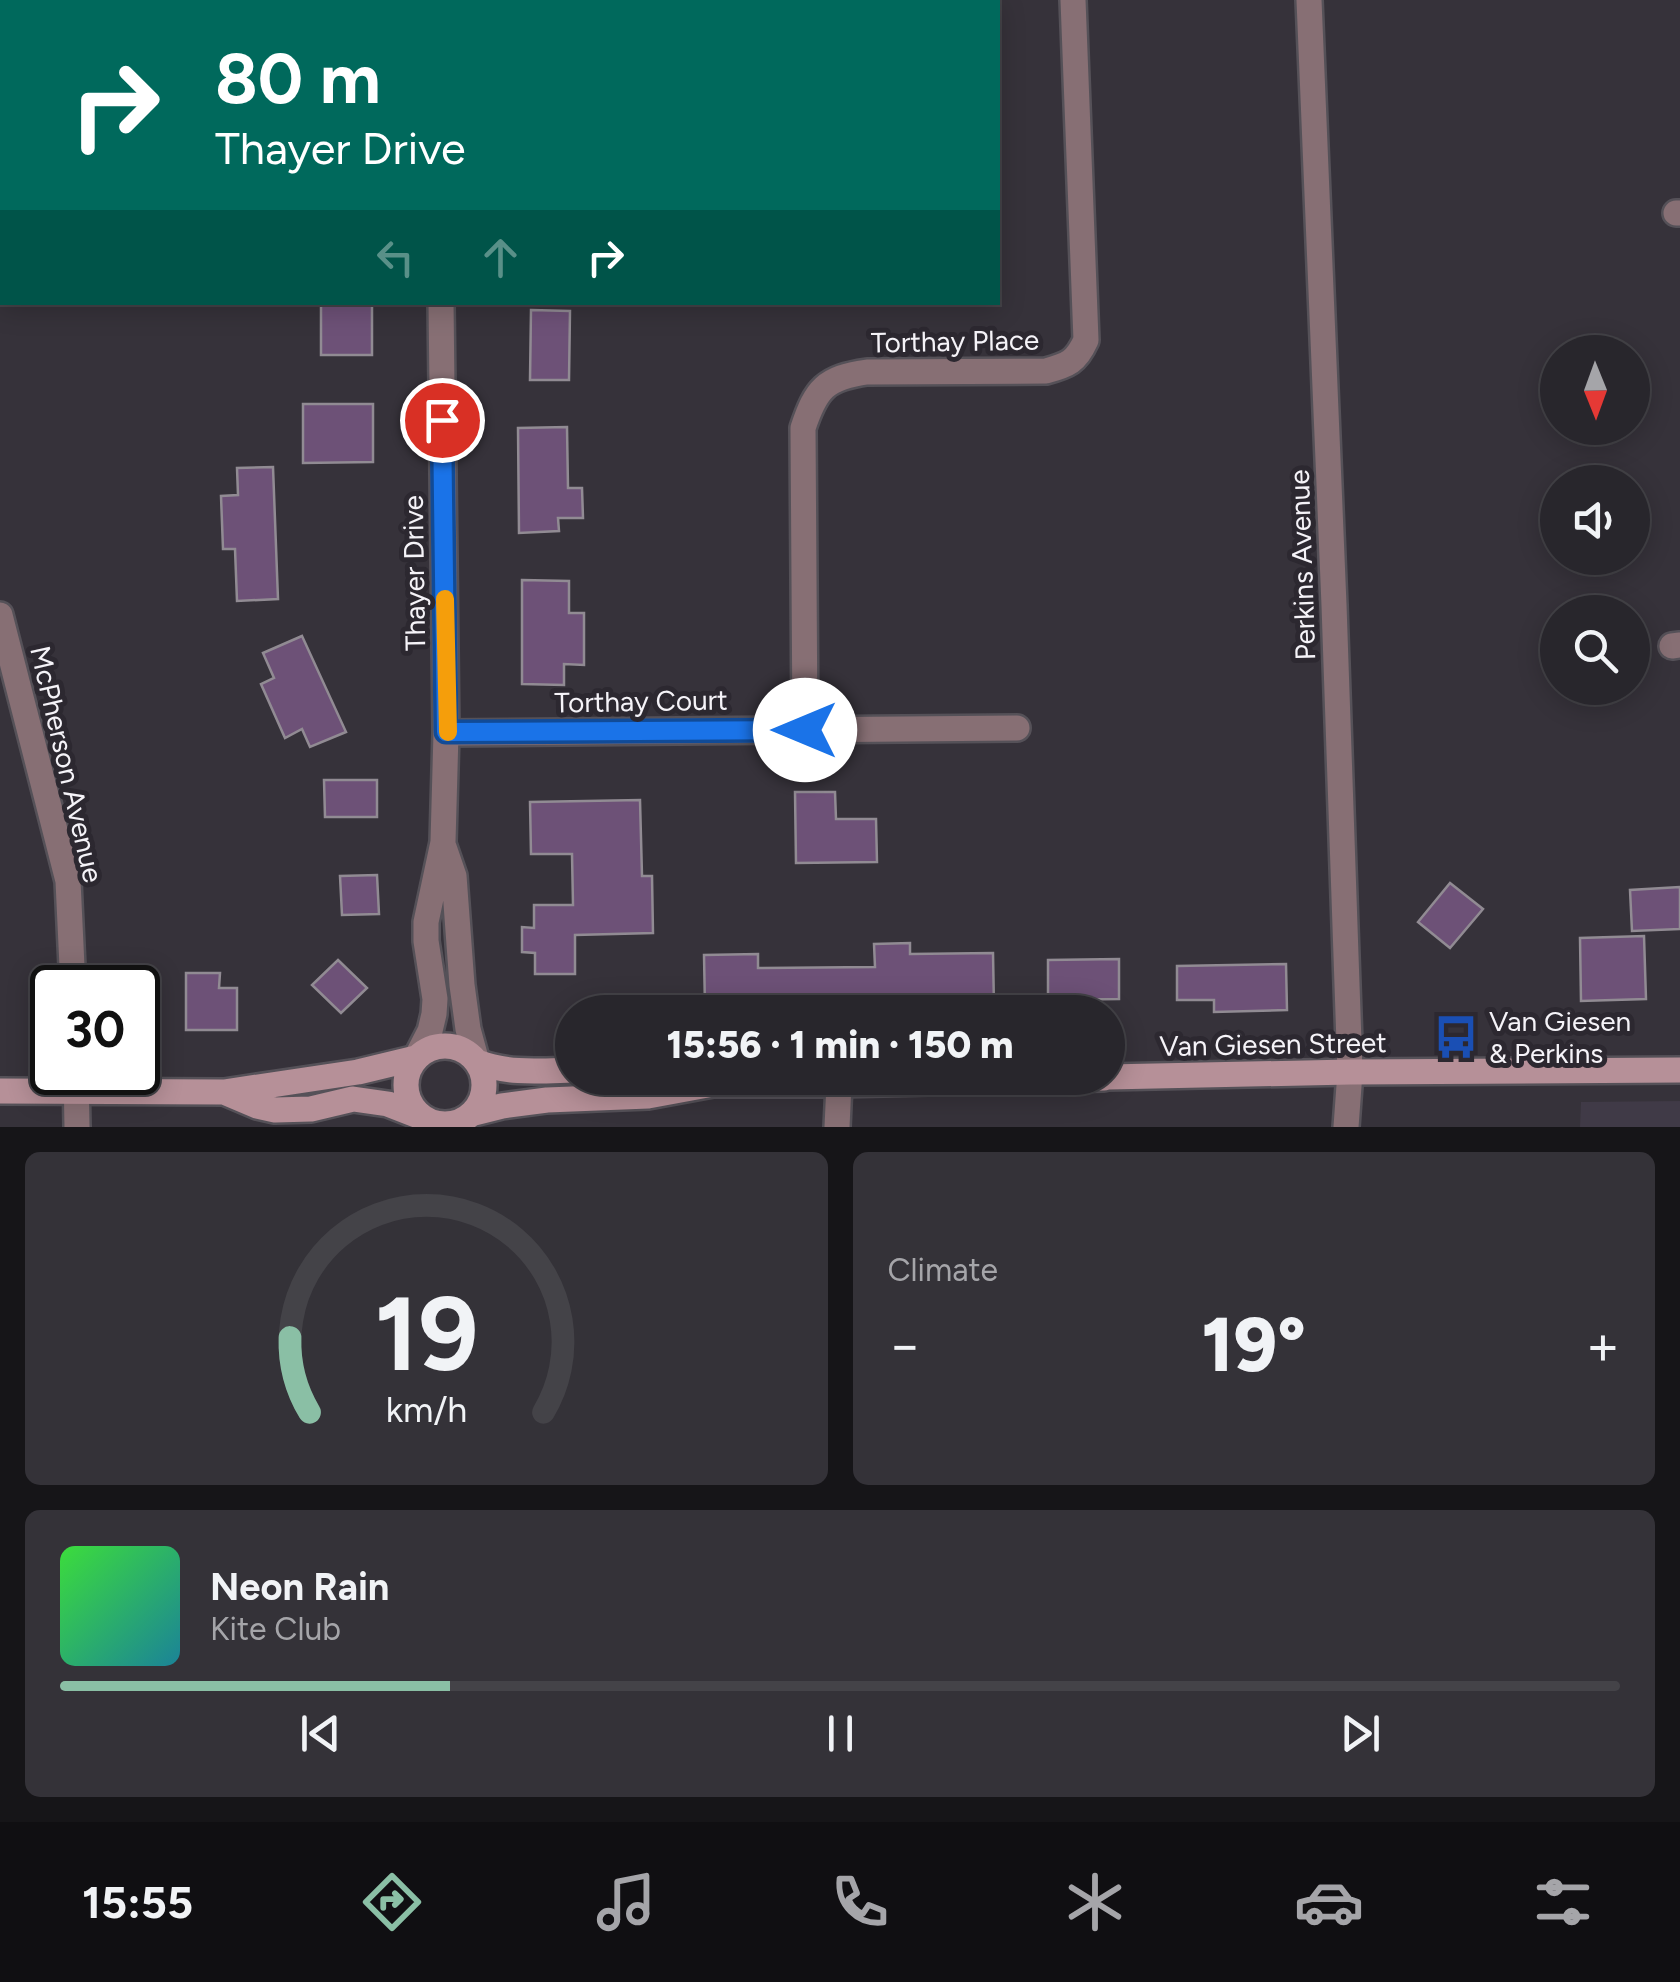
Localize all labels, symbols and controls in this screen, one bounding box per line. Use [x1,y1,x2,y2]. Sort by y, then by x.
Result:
text: 80 m [215,36,381,121]
icon: right [50,40,180,170]
text: Thayer Drive [215,121,466,175]
icon: left [368,230,423,285]
icon: ahead [473,230,528,285]
icon: right [578,230,633,285]
street label: Torthay Place [870,323,1040,359]
north arrow [1540,335,1650,445]
map controls [1540,335,1650,705]
pin [400,378,485,463]
icon: arrive [415,393,470,448]
button: sound [1540,465,1650,575]
street label: Perkins Avenue [1282,469,1322,661]
street label: Thayer Drive [396,495,432,651]
button: search [1540,595,1650,705]
street label: McPherson Avenue [23,642,111,886]
position arrow [753,678,857,782]
street label: Torthay Court [554,682,728,720]
speed limit sign: 30 [30,965,160,1095]
place label: Van Giesen & Perkins [1489,1004,1631,1070]
bus stop icon: Van Giesen & Perkins [1432,1013,1480,1061]
text: 15:56 · 1 min · 150 m [666,1022,1014,1068]
street label: Van Giesen Street [1159,1025,1387,1063]
text: Climate [888,1251,998,1289]
text: 19 [374,1271,478,1396]
text: 19° [1201,1300,1306,1390]
text: − [888,1312,922,1378]
text: + [1586,1312,1620,1378]
text: km/h [385,1388,467,1431]
text: Neon Rain [210,1564,389,1610]
text: Kite Club [210,1610,341,1648]
icon: previous [293,1706,348,1761]
icon: pause [813,1706,868,1761]
icon: next [1333,1706,1388,1761]
icon: directions [357,1867,427,1937]
icon: music [591,1867,661,1937]
icon: phone [825,1867,895,1937]
icon: climate [1060,1867,1130,1937]
icon: car [1294,1867,1364,1937]
icon: filters [1528,1867,1598,1937]
text: 15:55 [82,1875,193,1929]

